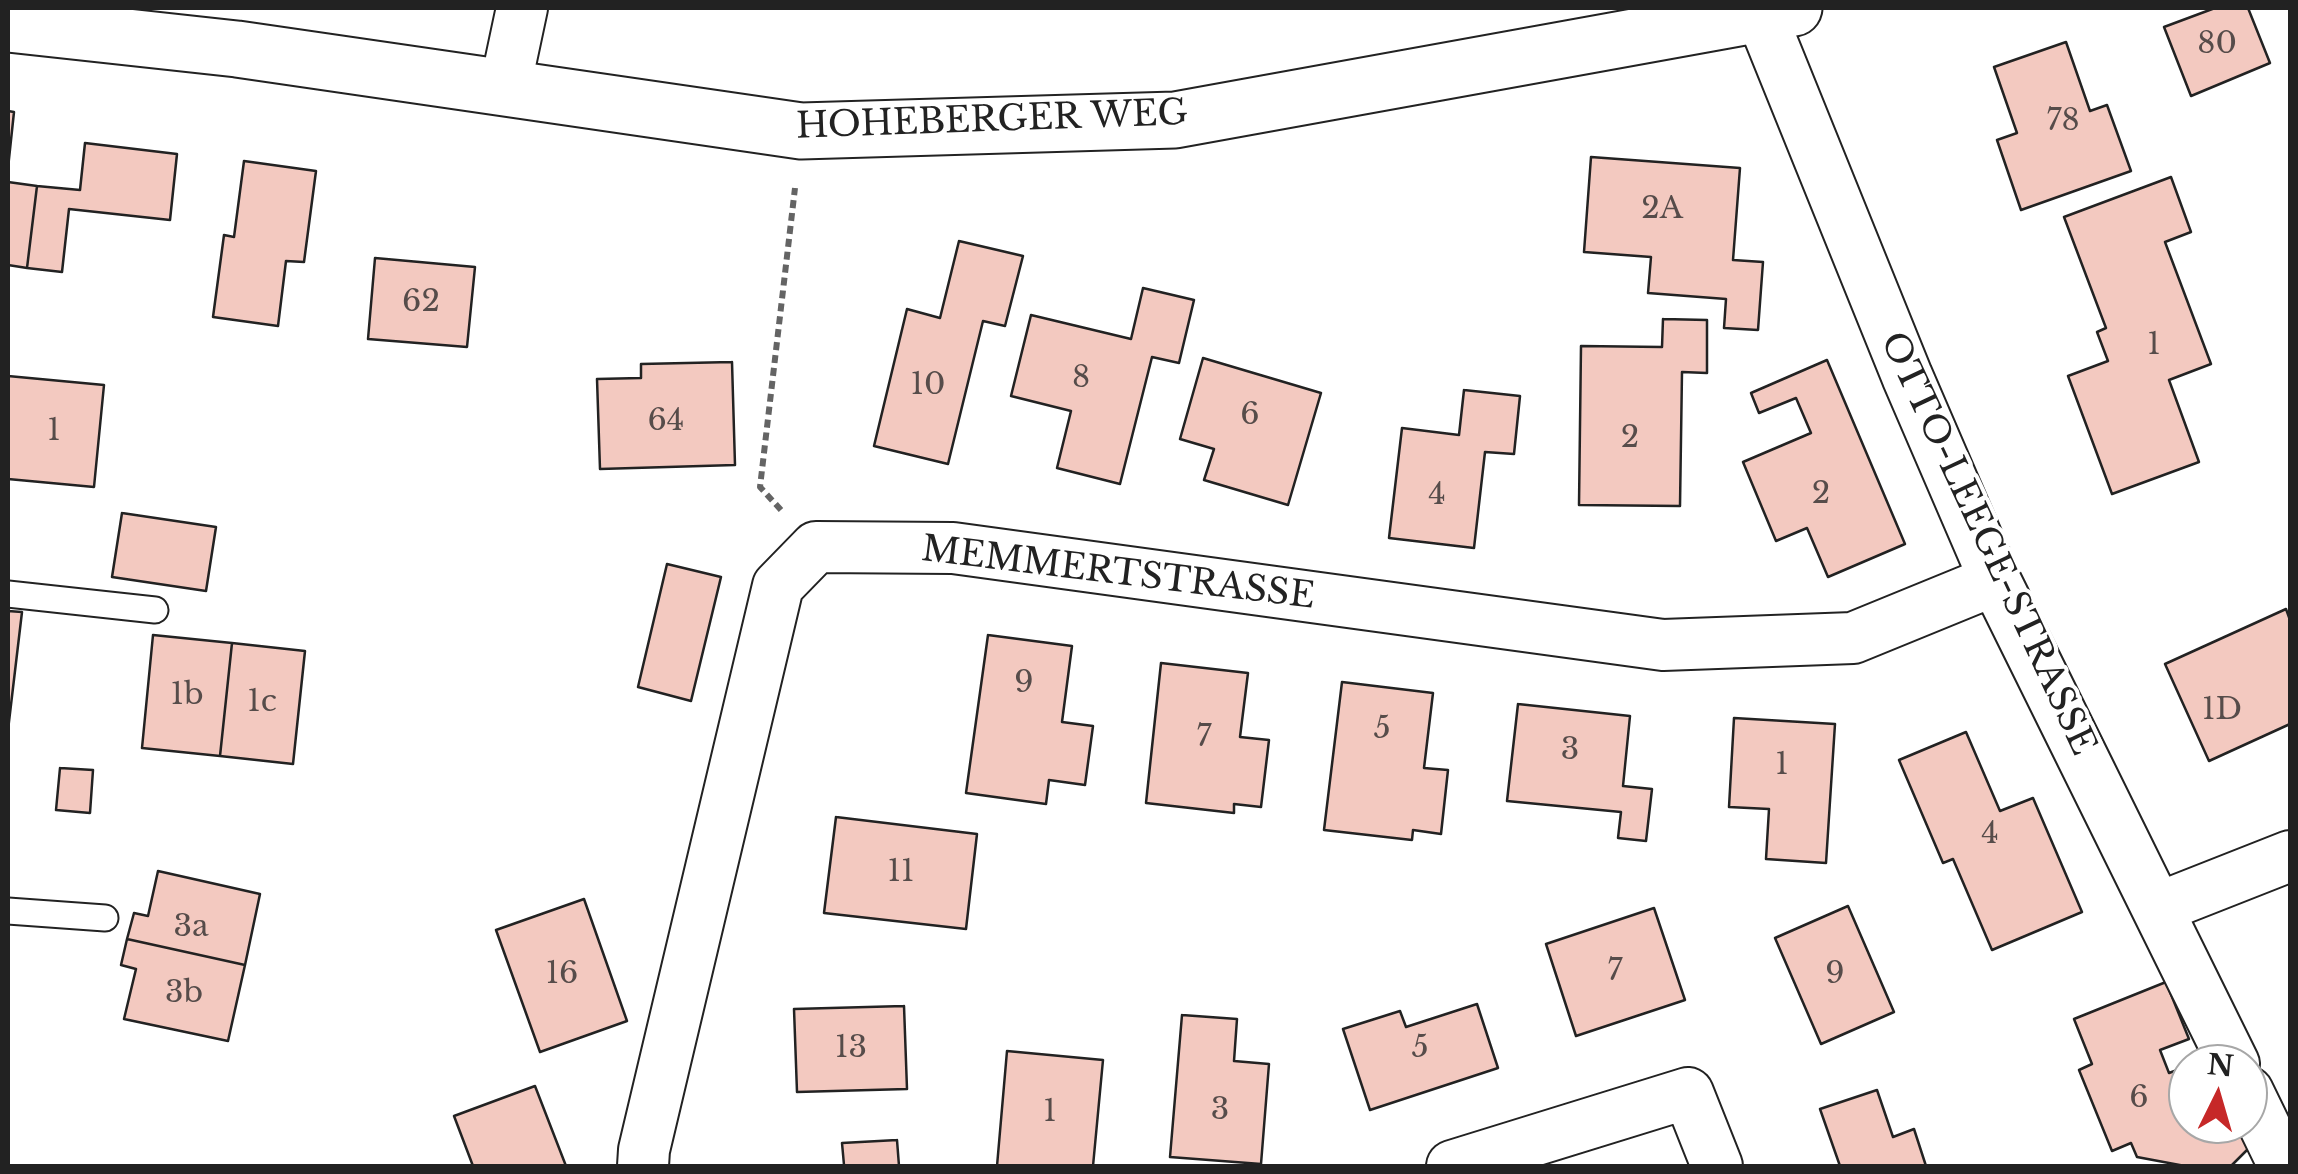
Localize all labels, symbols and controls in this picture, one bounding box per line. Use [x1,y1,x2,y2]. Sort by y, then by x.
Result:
house number: 80 [2197,27,2237,63]
street label: HOHEBERGER WEG [795,93,1189,149]
house number: 78 [2046,104,2080,140]
house number: 2A [1641,192,1683,228]
house number: 62 [402,285,440,321]
street label: OTTO-LEEGE-STRASSE [1870,326,2104,762]
house number: 1 [2147,328,2161,364]
house number: 8 [1072,361,1090,397]
house number: 10 [911,368,945,404]
house number: 6 [1240,398,1260,434]
house number: 64 [648,404,684,440]
house number: 1 [47,414,61,450]
house number: 2 [1621,421,1639,457]
house number: 2 [1812,477,1830,513]
house number: 4 [1428,478,1446,514]
street label: MEMMERTSTRASSE [919,529,1317,619]
house number: 9 [1014,666,1034,702]
house number: 1b [171,678,203,714]
house number: 1c [247,685,277,721]
house number: 1D [2202,693,2242,729]
house number: 5 [1373,712,1391,748]
house number: 7 [1196,720,1212,756]
house number: 3 [1561,733,1579,769]
house number: 1 [1775,748,1789,784]
house number: 4 [1981,817,1999,853]
house number: 11 [888,855,914,891]
house number: 3a [173,910,209,946]
house number: 7 [1607,954,1623,990]
house number: 16 [546,957,578,993]
house number: 9 [1825,957,1845,993]
house number: 3b [165,976,203,1012]
house number: 13 [835,1031,867,1067]
house number: 5 [1411,1031,1429,1067]
north arrow [2168,1044,2268,1144]
text: N [2206,1047,2235,1084]
house number: 6 [2129,1081,2149,1117]
house number: 3 [1211,1093,1229,1129]
house number: 1 [1043,1095,1057,1131]

